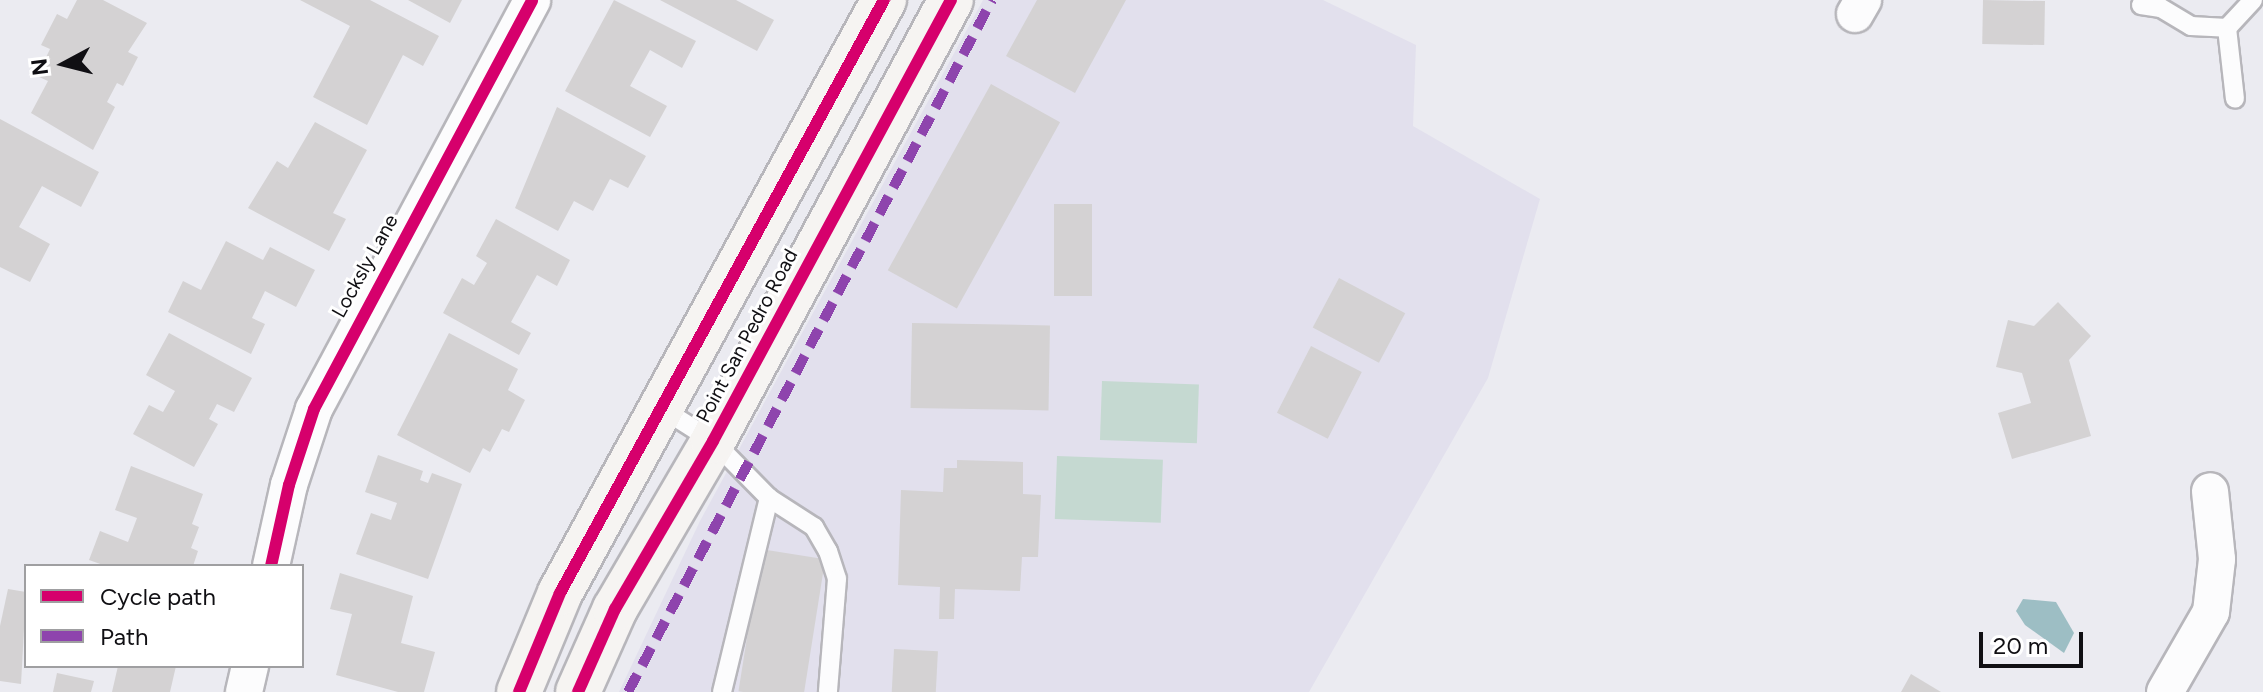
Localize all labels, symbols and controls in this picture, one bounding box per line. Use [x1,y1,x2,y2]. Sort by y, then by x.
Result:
north arrow [24,24,104,104]
text: N [25,57,54,77]
street label: Locksly Lane [327,210,403,322]
street label: Point San Pedro Road [691,245,803,427]
legend [24,564,304,668]
text: Cycle path [100,582,216,611]
scale bar [1983,616,2087,666]
text: Path [100,622,148,651]
text: 20 m [1993,631,2048,660]

